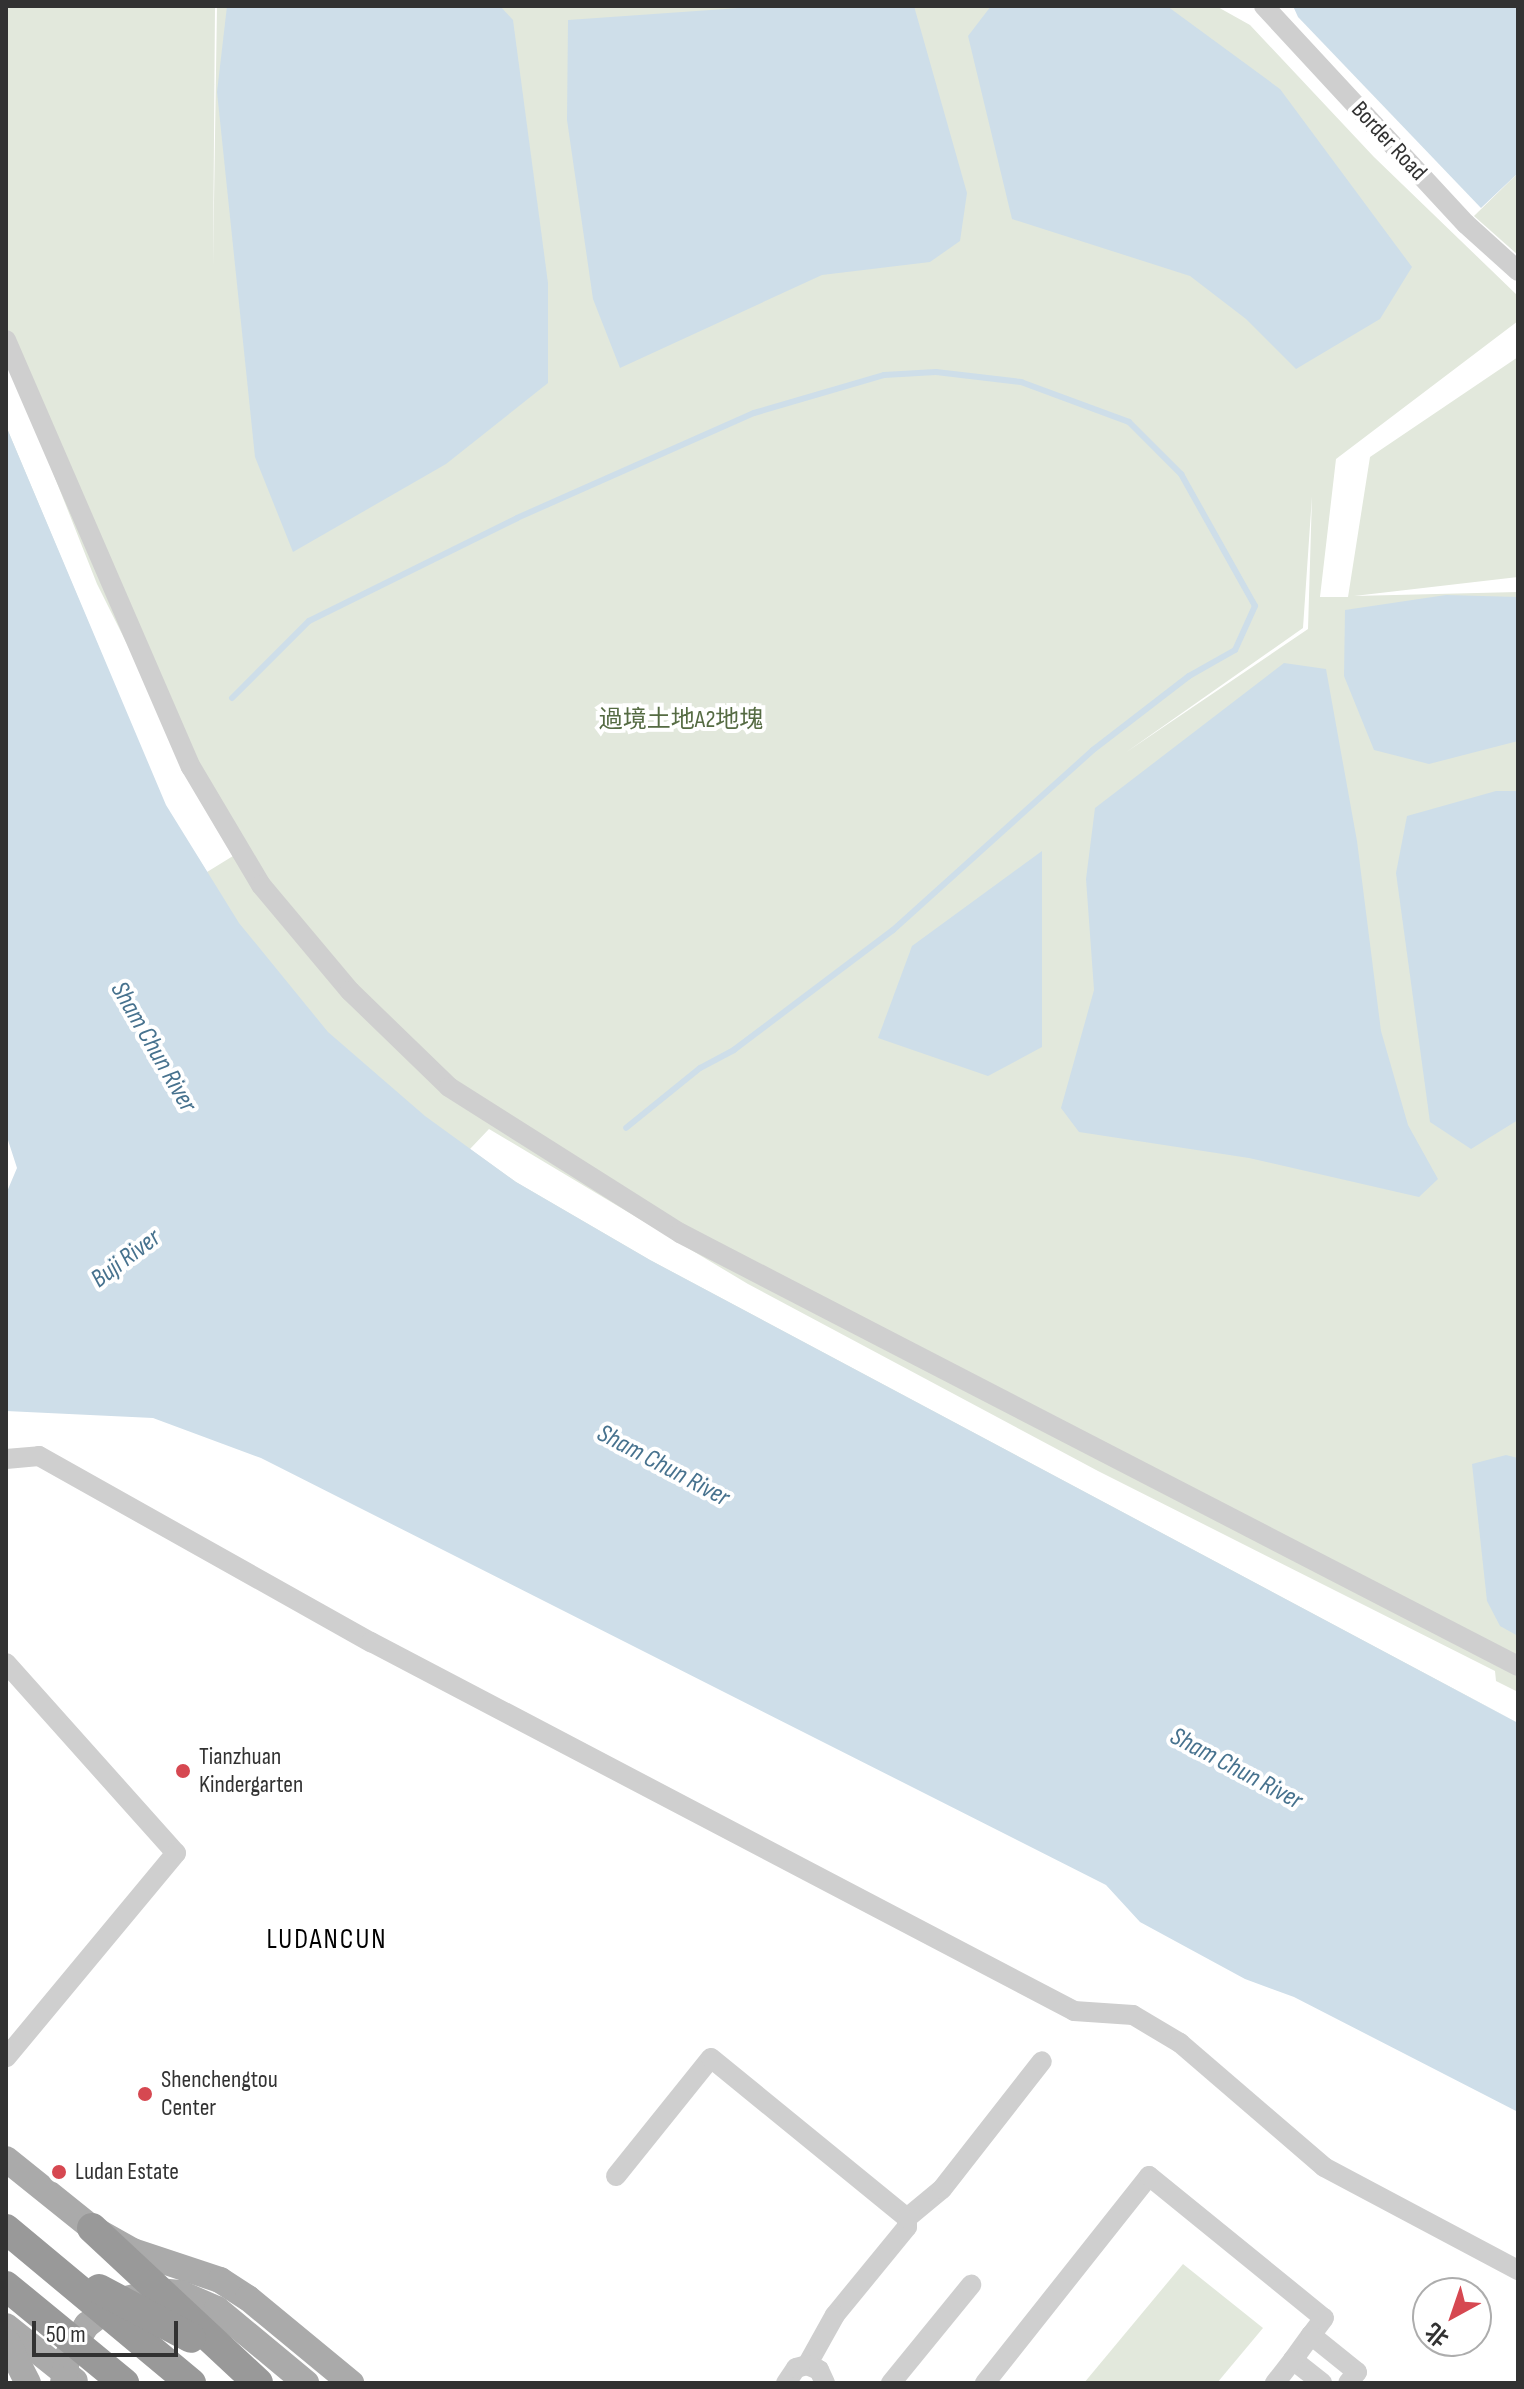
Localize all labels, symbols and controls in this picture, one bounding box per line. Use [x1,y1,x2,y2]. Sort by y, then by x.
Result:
street label: Border Road [1345,96,1433,186]
park label: 過境土地A2地塊 [599,706,763,734]
water label: Sham Chun River [103,976,203,1118]
water label: Buji River [85,1223,167,1295]
water label: Sham Chun River [592,1418,734,1514]
water label: Sham Chun River [1165,1721,1307,1817]
place label: Tianzhuan Kindergarten [199,1743,303,1799]
marker: Tianzhuan Kindergarten [174,1762,192,1780]
district label: LUDANCUN [266,1923,388,1957]
place label: Shenchengtou Center [161,2066,278,2122]
marker: Shenchengtou Center [136,2085,154,2103]
place label: Ludan Estate [75,2158,179,2186]
marker: Ludan Estate [50,2163,68,2181]
north arrow [1412,2277,1492,2357]
scale bar [36,2305,182,2355]
text: 北 [1420,2317,1455,2352]
text: 50 m [46,2320,86,2349]

